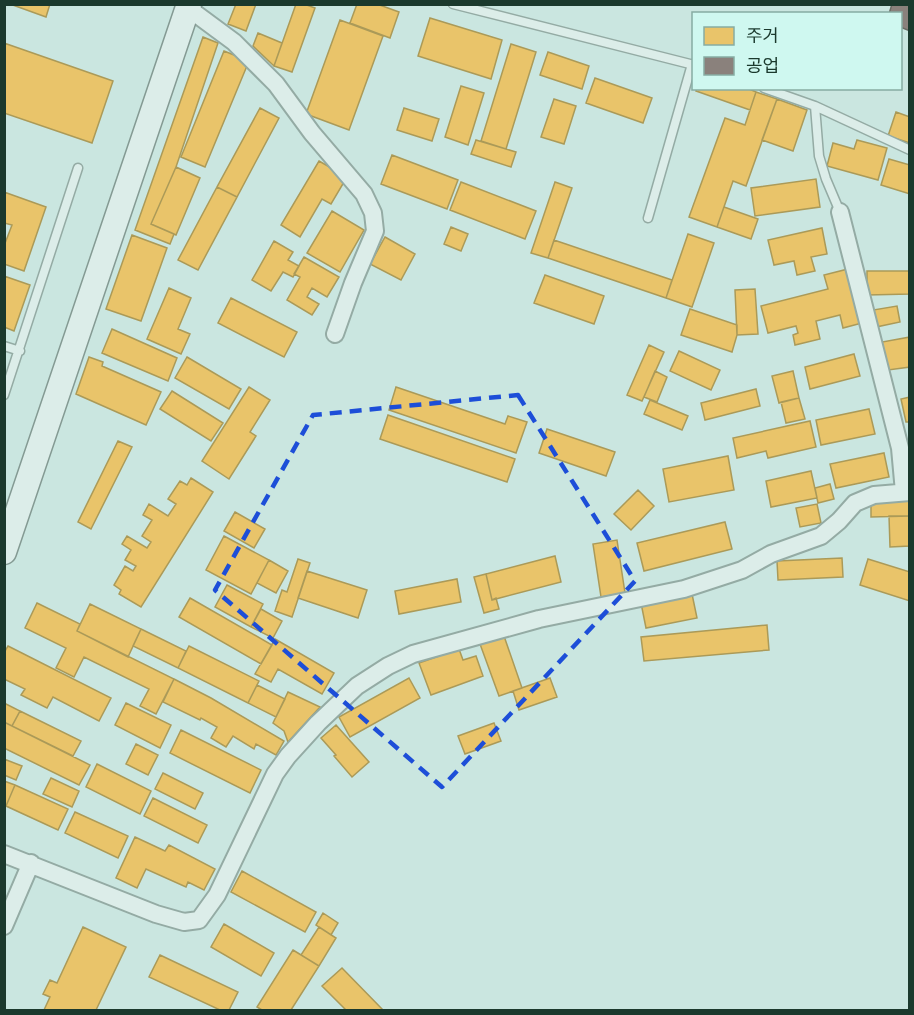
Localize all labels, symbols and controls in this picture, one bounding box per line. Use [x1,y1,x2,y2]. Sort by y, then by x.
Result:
legend [692,12,902,90]
text: 주거 [746,23,779,47]
text: 공업 [746,53,779,77]

